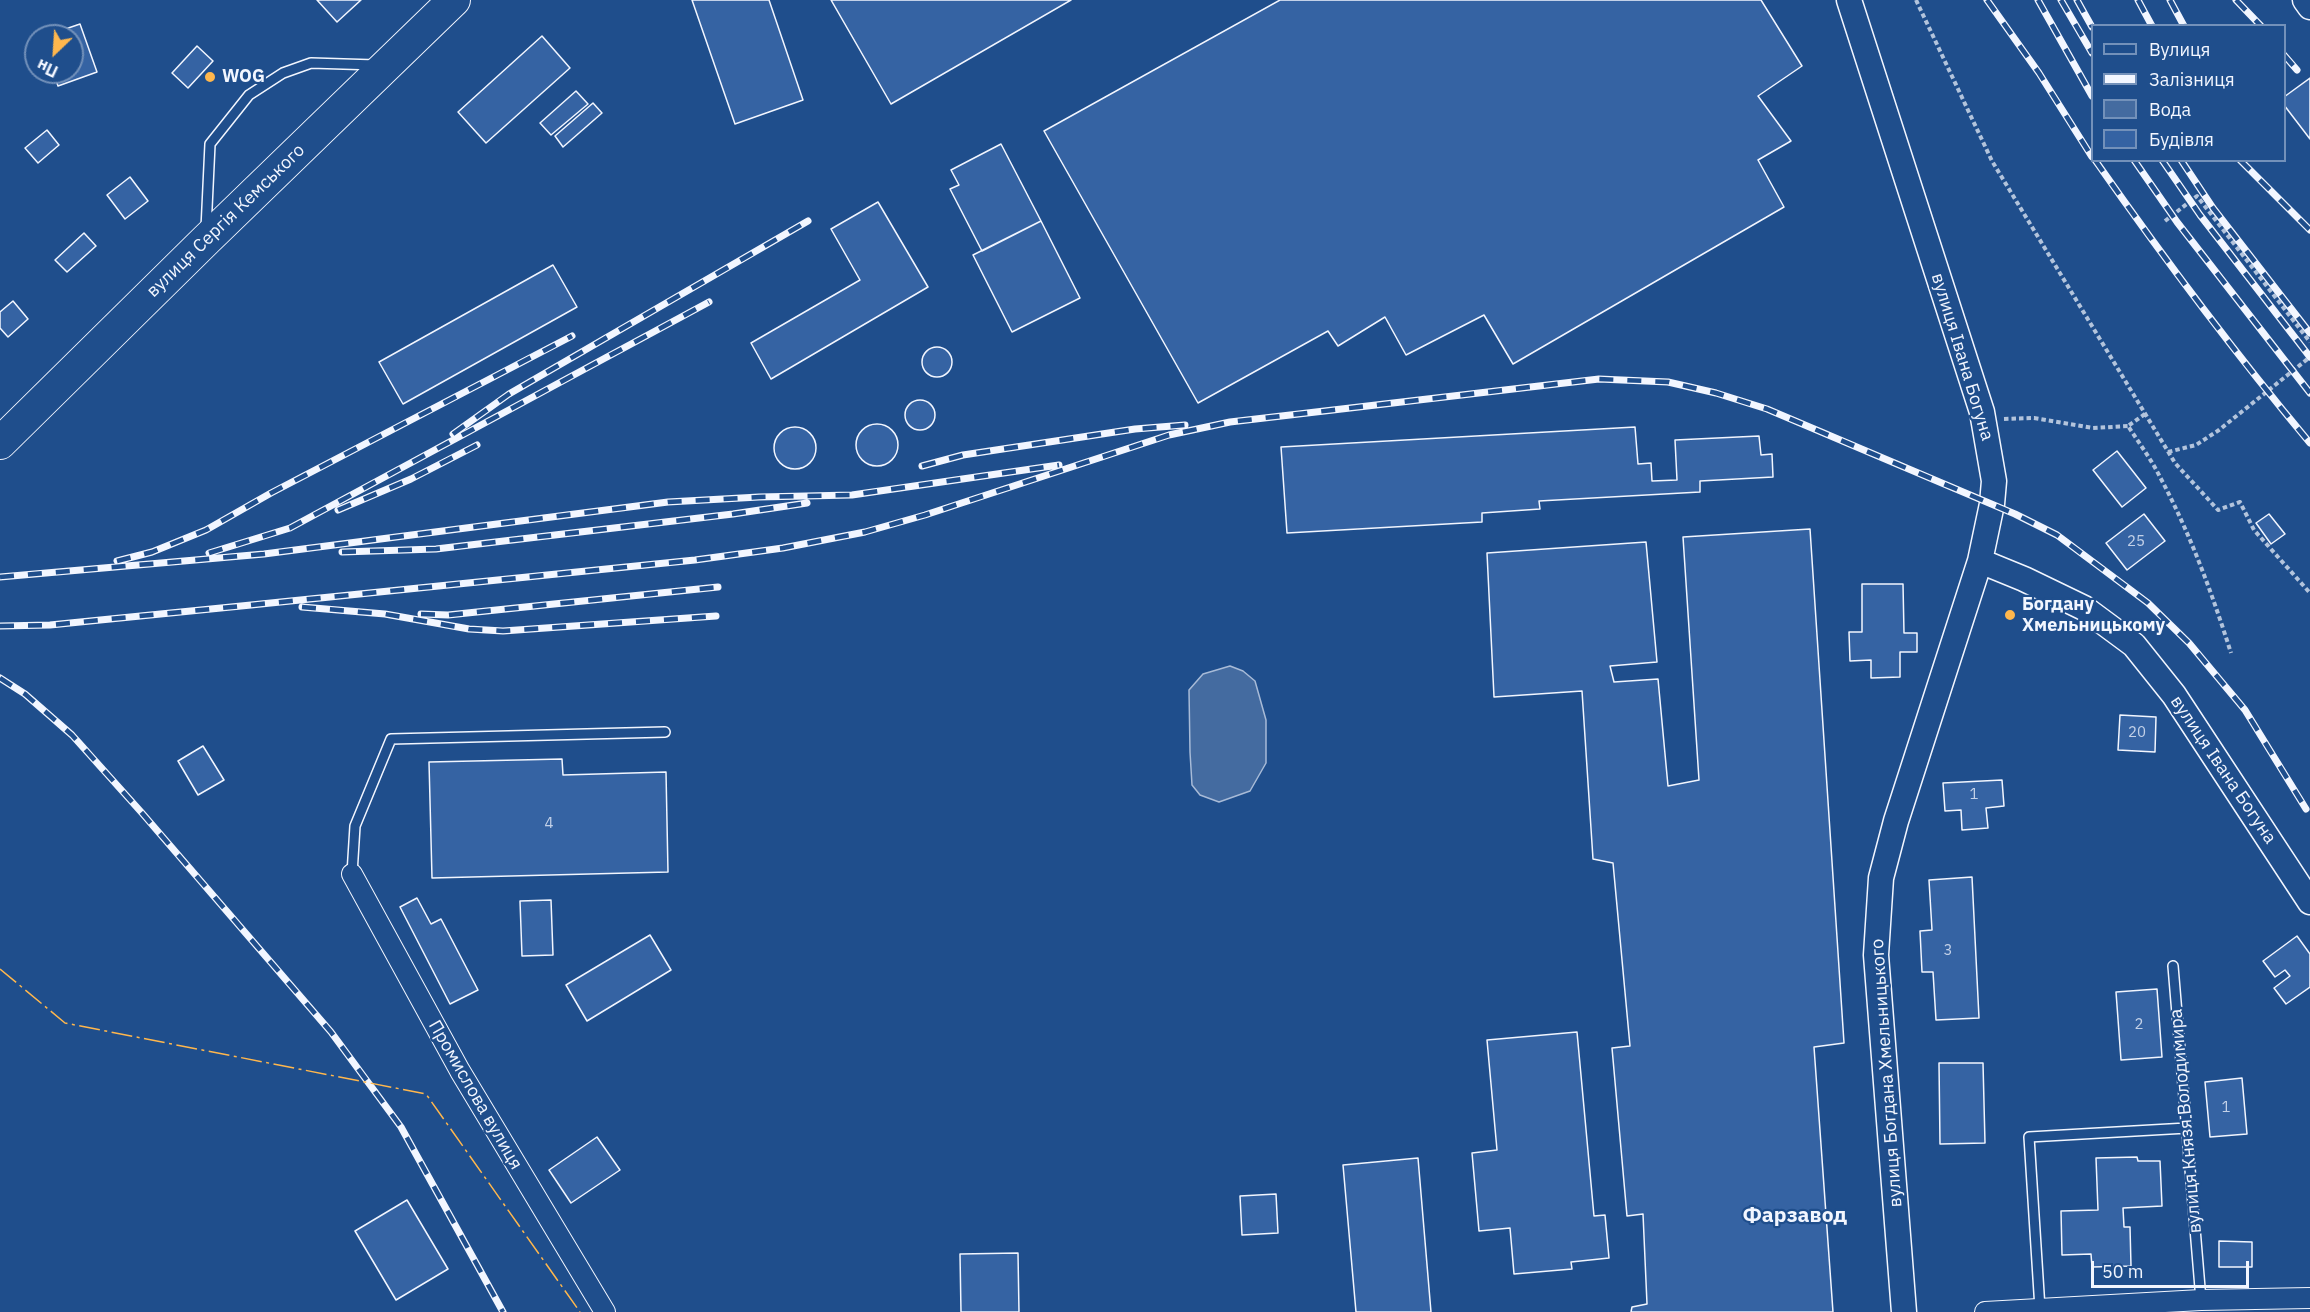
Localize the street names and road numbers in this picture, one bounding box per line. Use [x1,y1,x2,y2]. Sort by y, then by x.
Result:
street label: вулиця Сергія Кемського [143,140,309,302]
street label: вулиця Івана Богуна [1926,271,1998,443]
street label: вулиця Івана Богуна [2165,692,2281,848]
street label: вулиця Богдана Хмельницького [1867,938,1907,1208]
street label: вулиця Князя Володимира [2165,1008,2207,1234]
street label: Промислова вулиця [423,1016,527,1174]

